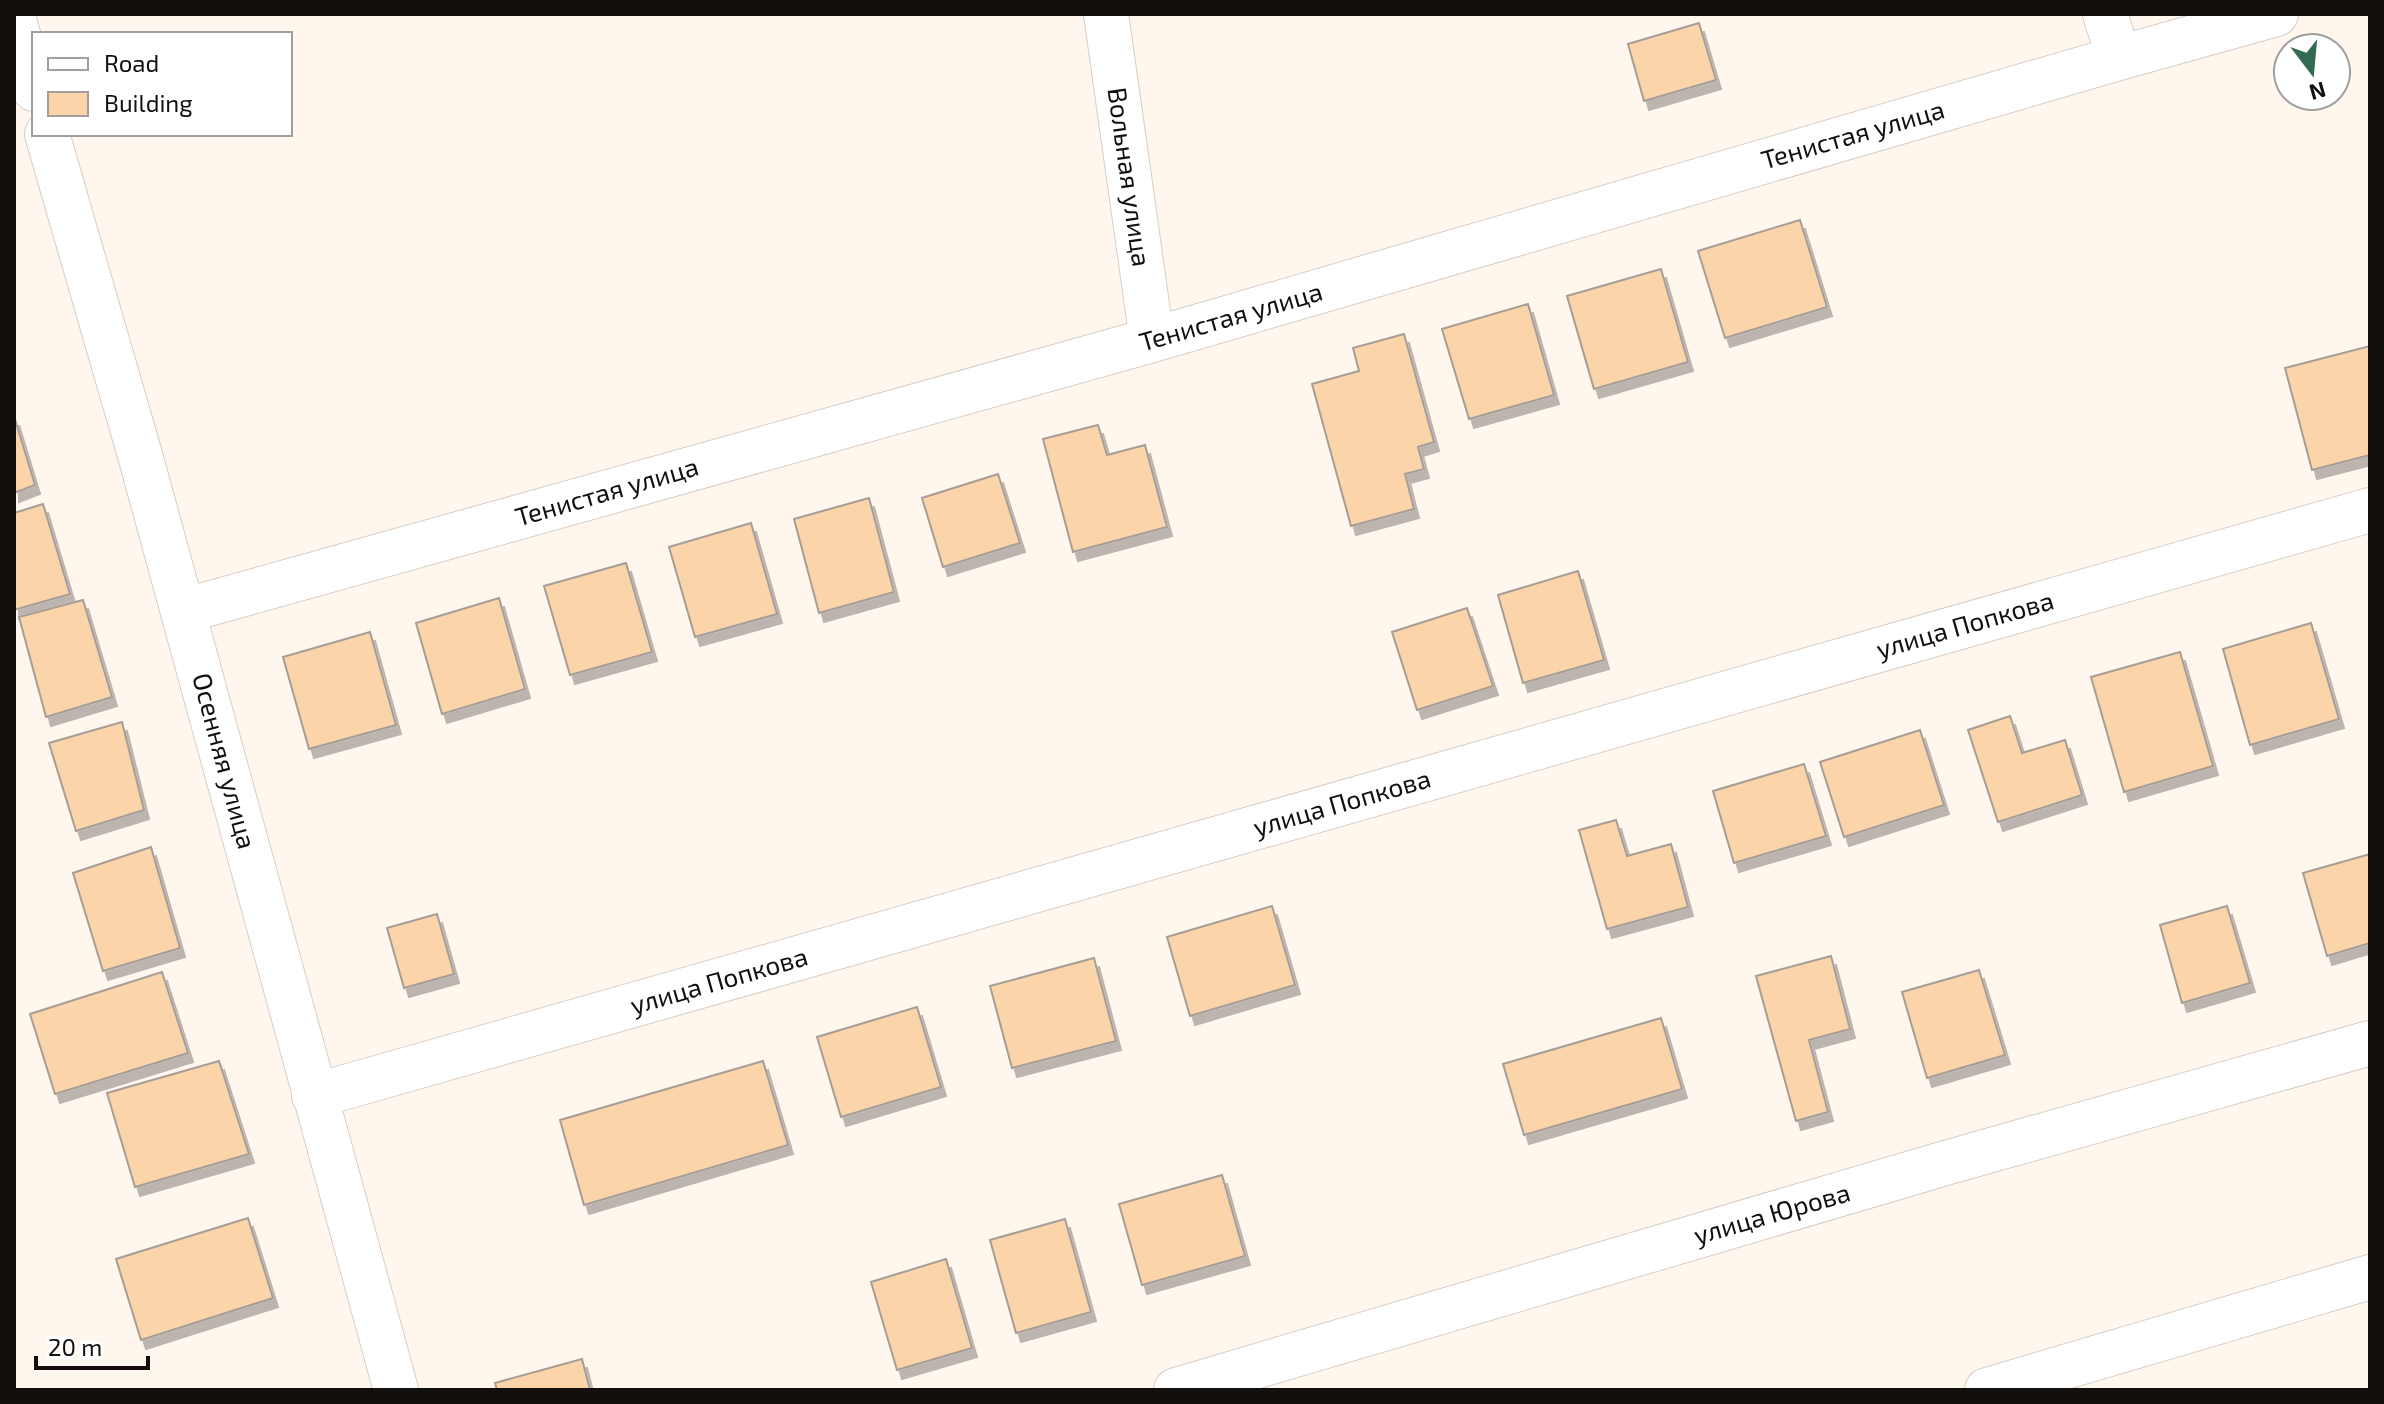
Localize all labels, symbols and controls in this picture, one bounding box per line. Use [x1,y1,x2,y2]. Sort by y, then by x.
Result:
legend [32,32,292,136]
north arrow [2272,32,2352,112]
text: Road [104,48,159,77]
text: N [2307,78,2329,107]
street label: Вольная улица [1102,85,1158,269]
text: Building [104,88,193,117]
street label: Тенистая улица [1757,93,1948,175]
street label: Тенистая улица [1135,275,1326,357]
street label: Тенистая улица [511,450,702,532]
street label: улица Попкова [1872,583,2057,665]
street label: Осенняя улица [186,669,264,852]
street label: улица Попкова [1249,761,1434,843]
street label: улица Попкова [626,939,811,1021]
street label: улица Юрова [1690,1175,1854,1251]
scale bar [36,1320,148,1370]
text: 20 m [48,1332,102,1361]

